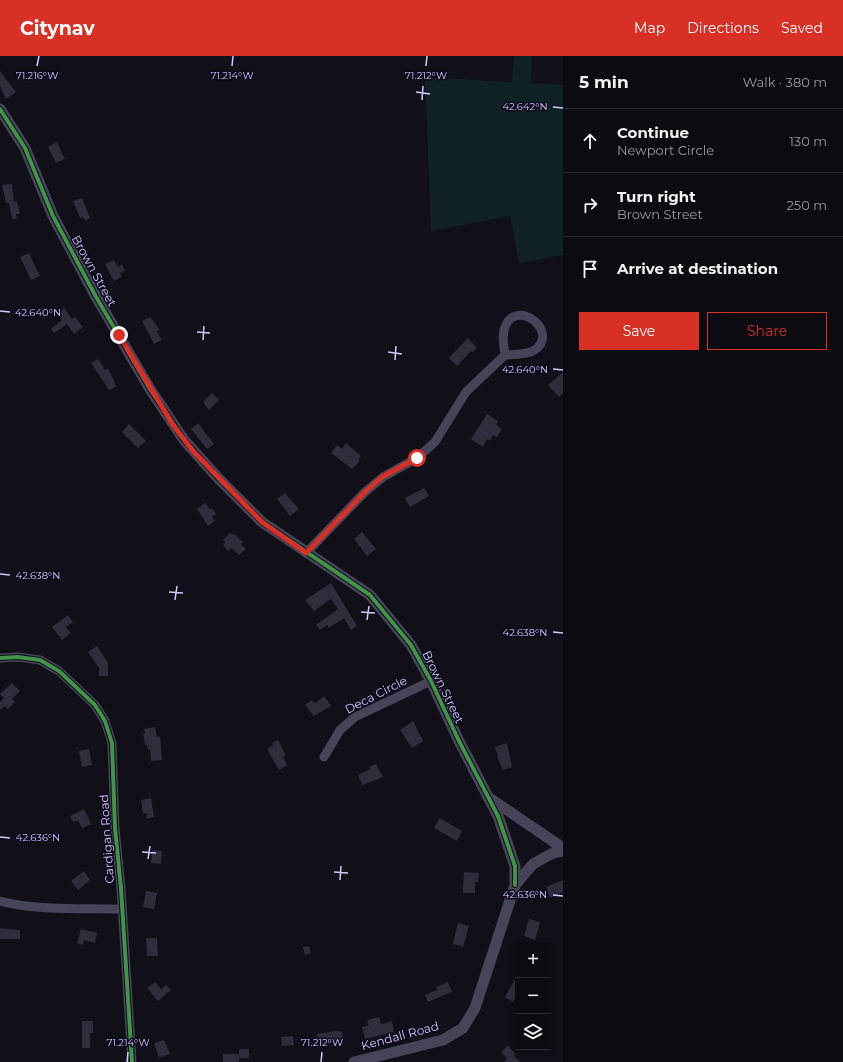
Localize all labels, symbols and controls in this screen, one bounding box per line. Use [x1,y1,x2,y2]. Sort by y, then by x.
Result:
text: Citynav [20,17,95,40]
text: Map [634,19,665,37]
text: Directions [687,19,759,37]
text: Saved [781,19,823,37]
text: 71.216°W [16,69,58,82]
text: 71.214°W [211,69,254,82]
text: 71.212°W [405,69,447,82]
text: 5 min [579,72,629,92]
text: Walk · 380 m [743,74,827,90]
text: 42.642°N [502,100,548,113]
text: Continue [617,123,689,142]
icon: ahead [579,130,601,152]
text: 130 m [789,133,827,149]
text: Newport Circle [617,142,714,158]
text: Turn right [617,187,696,206]
icon: right [579,194,601,216]
text: 250 m [786,197,827,213]
text: Brown Street [617,206,703,222]
street label: Brown Street [69,233,120,309]
icon: arrive [579,258,601,280]
text: Arrive at destination [617,259,778,278]
text: 42.640°N [15,306,61,319]
button: Save [579,312,699,350]
button: Share [707,312,827,350]
route end [110,326,128,344]
text: 42.640°N [502,363,548,376]
route start [408,449,426,467]
text: 42.638°N [16,569,60,582]
text: 42.638°N [503,626,547,639]
street label: Brown Street [419,648,468,726]
street label: Deca Circle [342,673,409,717]
street label: Cardigan Road [96,794,117,884]
text: 42.636°N [16,831,60,844]
text: 42.636°N [503,888,547,901]
map controls [515,942,551,1050]
button: + [515,942,551,978]
button: − [515,978,551,1014]
button: layers [515,1014,551,1050]
street label: Kendall Road [359,1018,440,1053]
text: 71.214°W [107,1036,150,1049]
text: 71.212°W [301,1036,343,1049]

